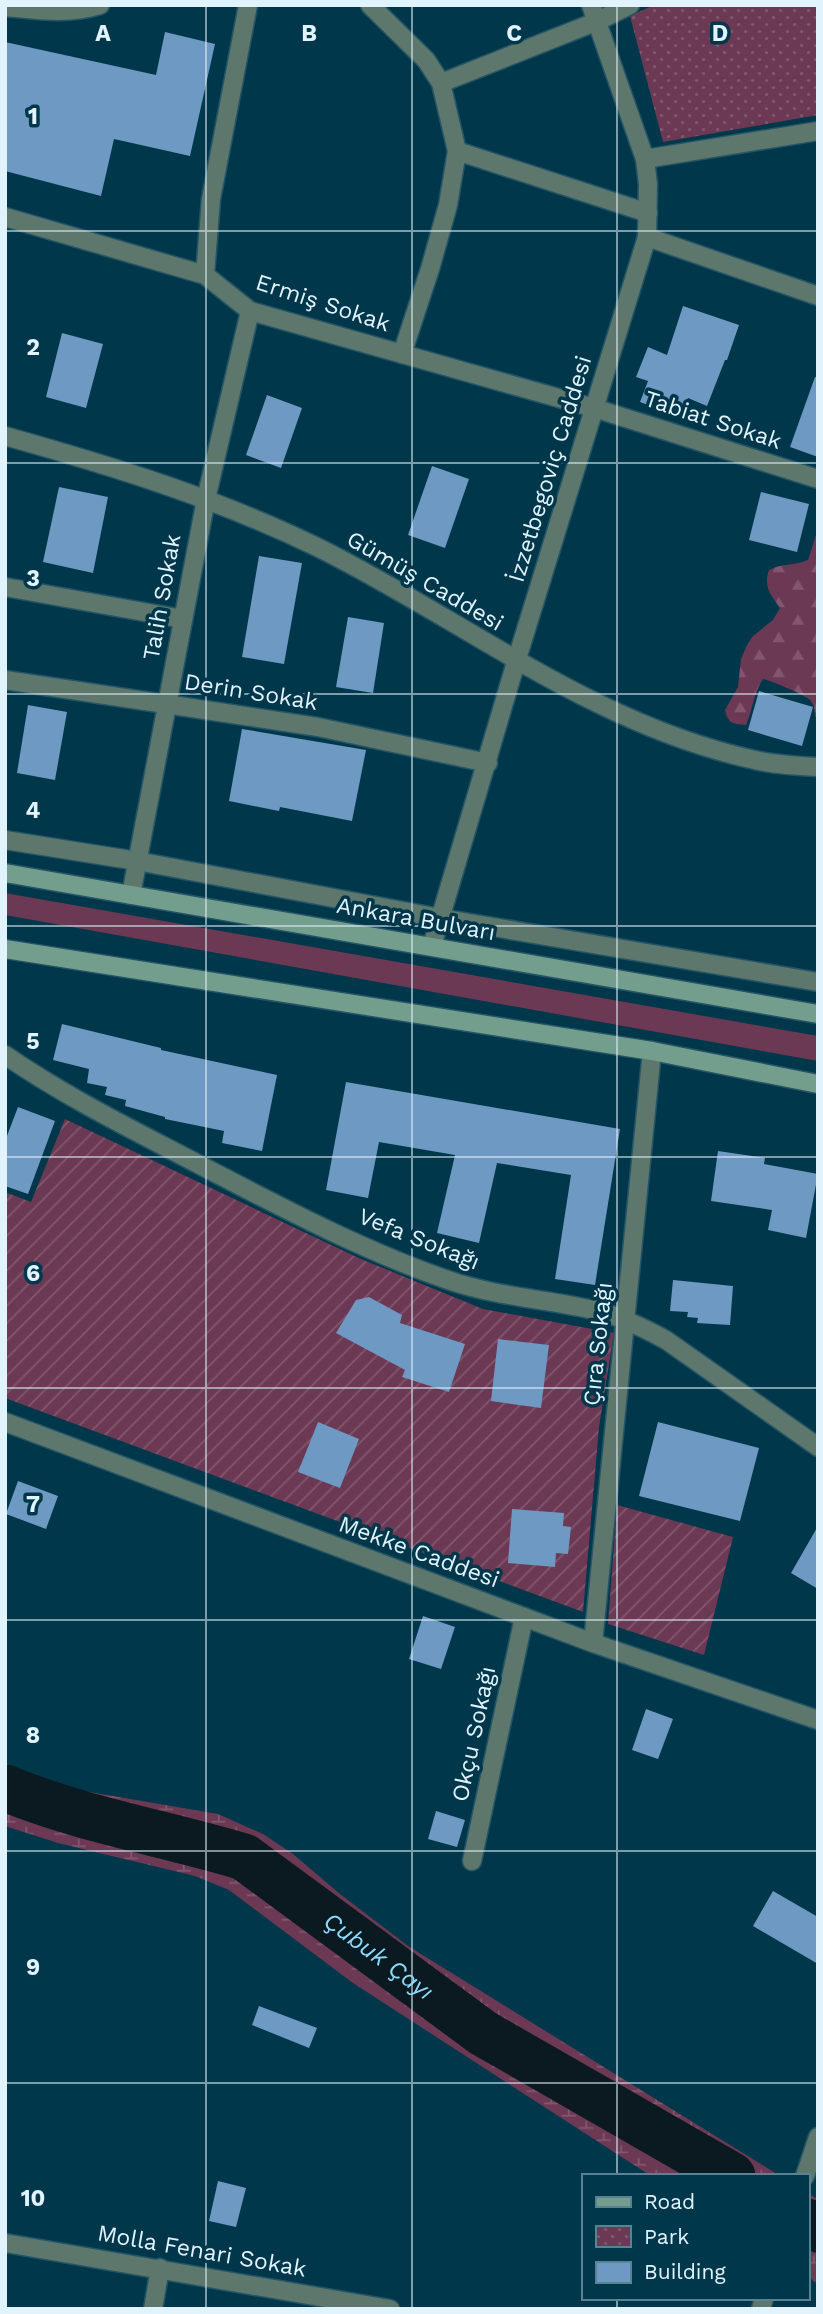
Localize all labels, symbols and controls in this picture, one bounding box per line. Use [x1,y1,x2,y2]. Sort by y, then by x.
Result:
text: A [95,20,111,47]
text: B [301,20,317,47]
text: C [506,20,522,47]
text: D [712,20,728,47]
text: 1 [28,103,38,130]
street label: Ermiş Sokak [252,269,394,337]
text: 2 [26,334,40,361]
street label: İzzetbegoviç Caddesi [503,353,597,585]
street label: Tabiat Sokak [641,385,785,455]
street label: Gümüş Caddesi [342,525,508,637]
street label: Talih Sokak [138,532,186,662]
text: 3 [26,565,40,592]
street label: Derin Sokak [182,668,320,716]
text: 4 [26,797,41,824]
street label: Ankara Bulvarı [335,892,497,946]
text: 5 [26,1028,40,1055]
street label: Vefa Sokağı [354,1202,484,1276]
text: 6 [26,1260,40,1287]
street label: Çıra Sokağı [578,1281,618,1407]
text: 7 [26,1491,40,1518]
street label: Mekke Caddesi [335,1510,503,1594]
street label: Okçu Sokağı [447,1664,501,1804]
text: 8 [26,1722,40,1749]
water label: Çubuk Çayı [318,1906,439,2006]
text: 9 [26,1954,40,1981]
legend [582,2174,809,2300]
text: 10 [21,2185,45,2212]
text: Road [644,2189,695,2214]
street label: Molla Fenari Sokak [95,2219,309,2283]
text: Park [644,2224,689,2249]
text: Building [644,2259,726,2284]

